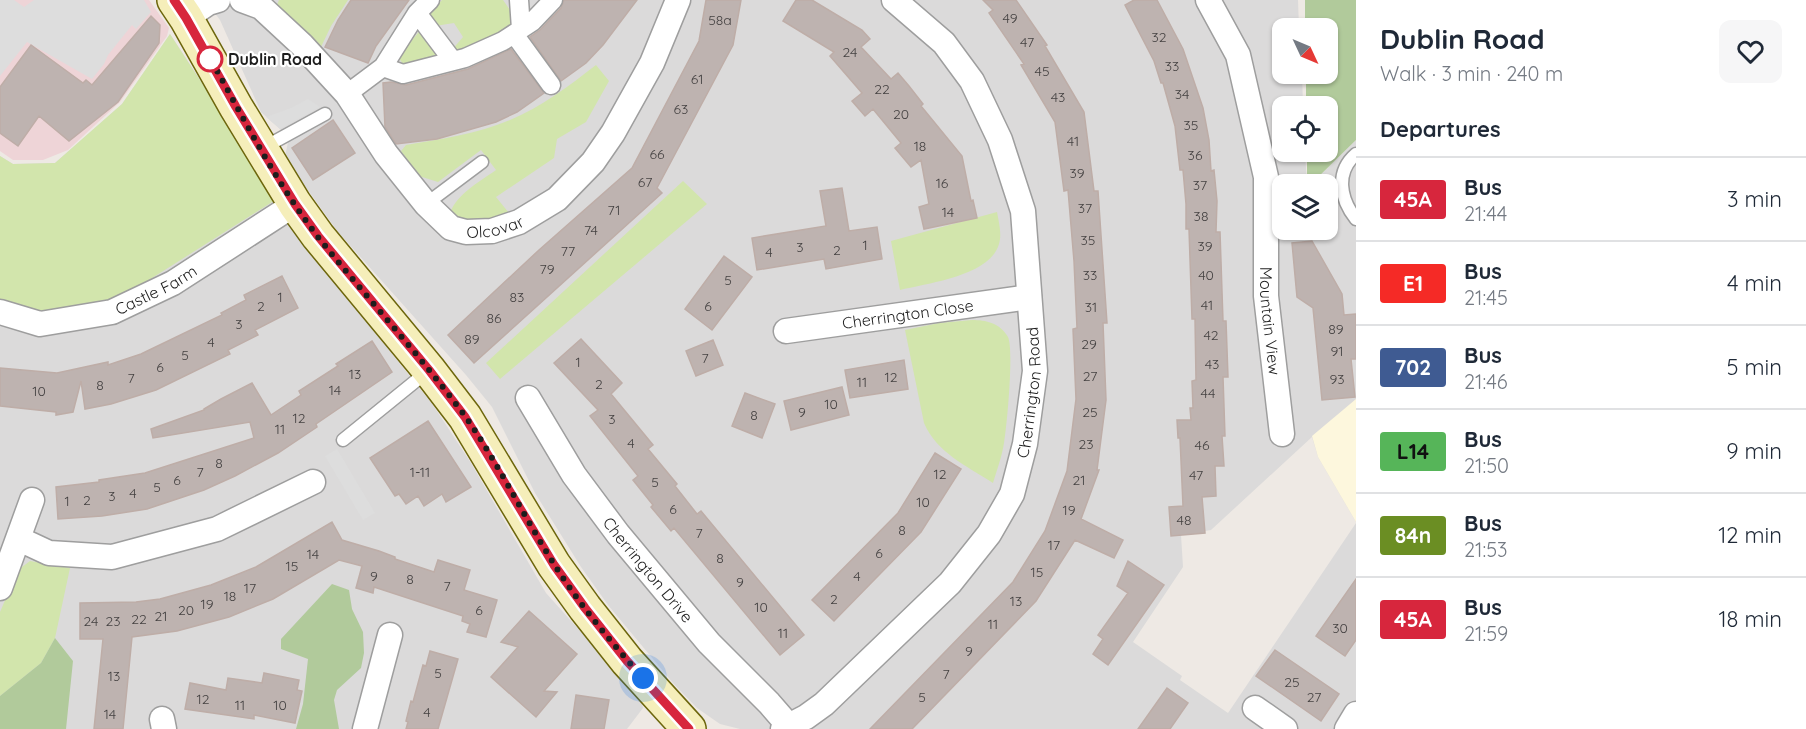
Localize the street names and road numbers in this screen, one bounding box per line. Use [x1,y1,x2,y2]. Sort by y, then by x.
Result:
street label: Olcovar [466,211,528,242]
street label: Castle Farm [112,260,201,319]
street label: Mountain View [1256,267,1285,376]
street label: Cherrington Close [841,295,975,333]
street label: Cherrington Road [1012,326,1045,460]
street label: Cherrington Drive [599,513,698,626]

